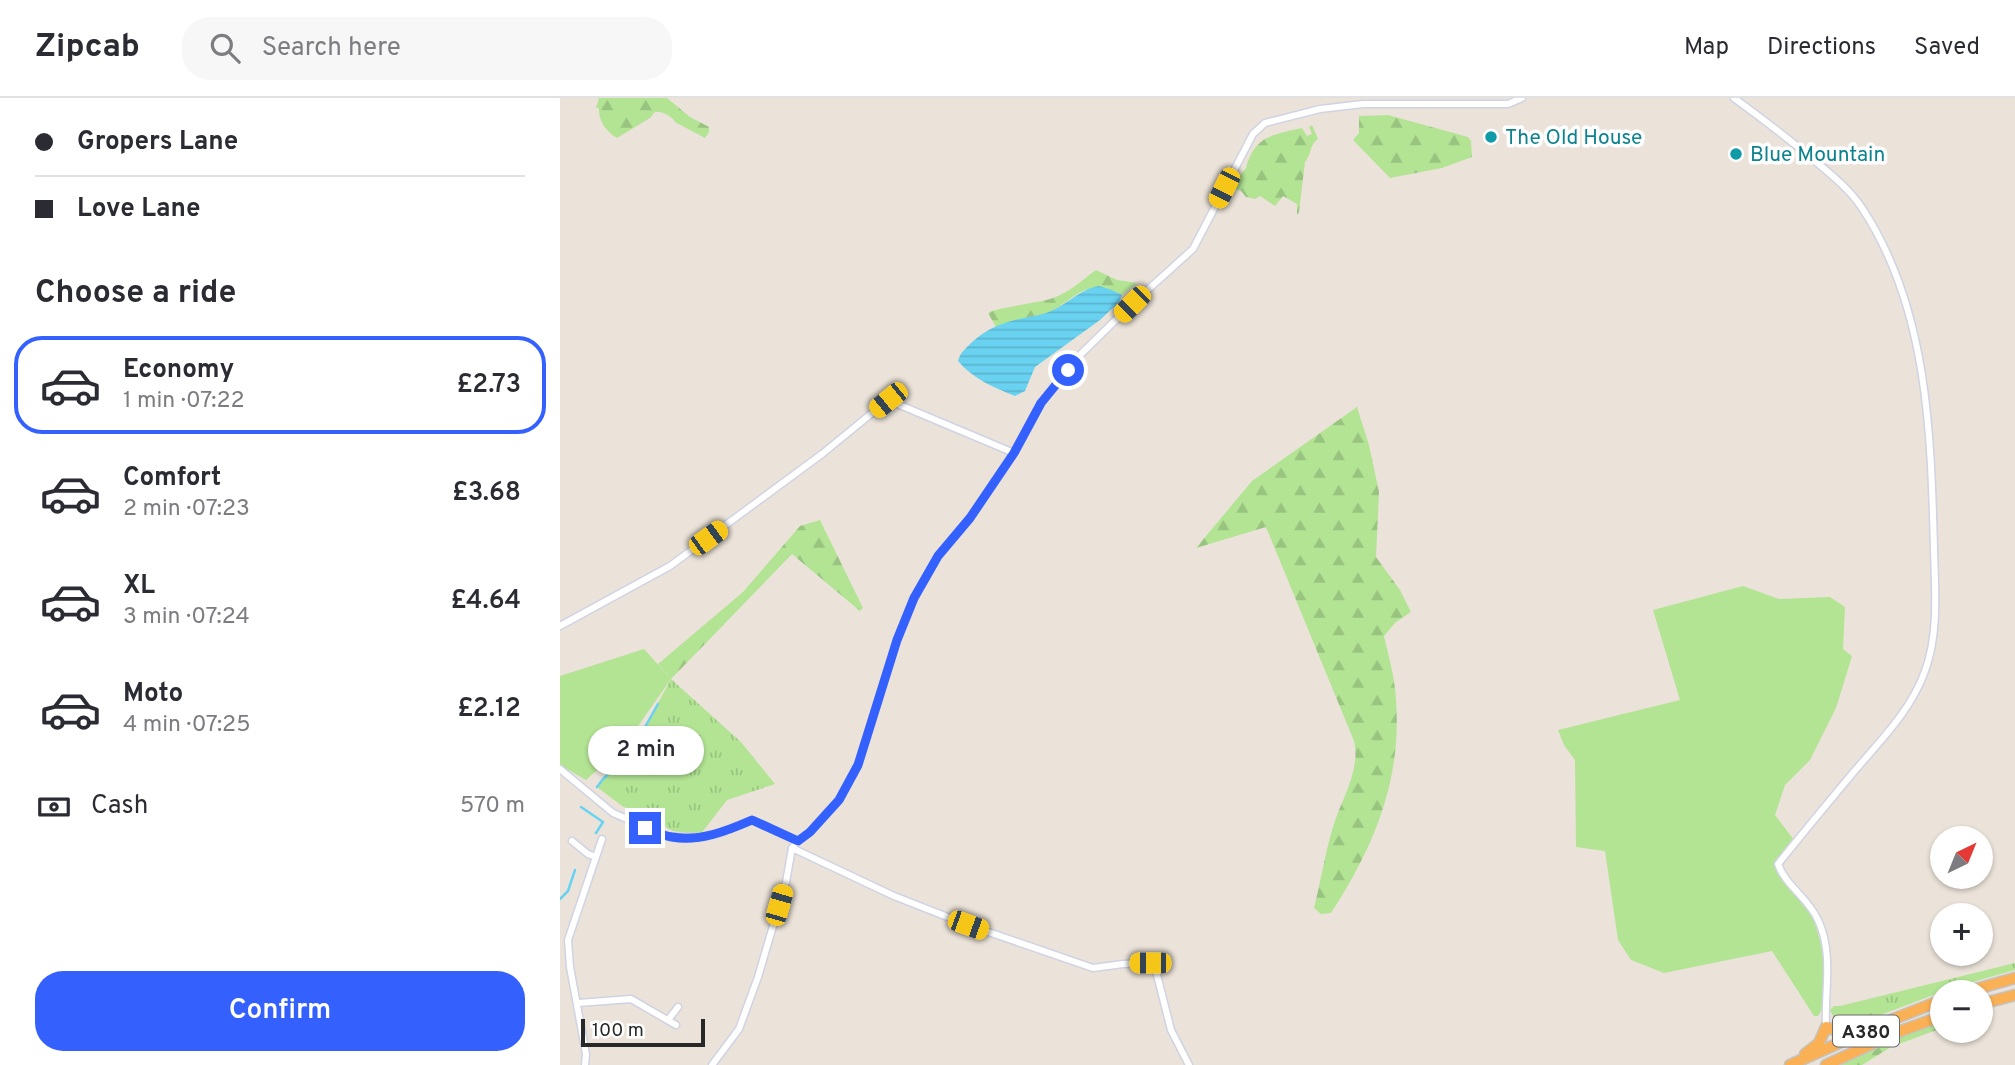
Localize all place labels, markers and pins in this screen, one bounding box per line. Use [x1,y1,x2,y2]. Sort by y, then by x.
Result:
place label: The Old House [1505,125,1642,152]
marker: The Old House [1483,129,1499,145]
place label: Blue Mountain [1750,142,1885,169]
marker: Blue Mountain [1728,146,1744,162]

